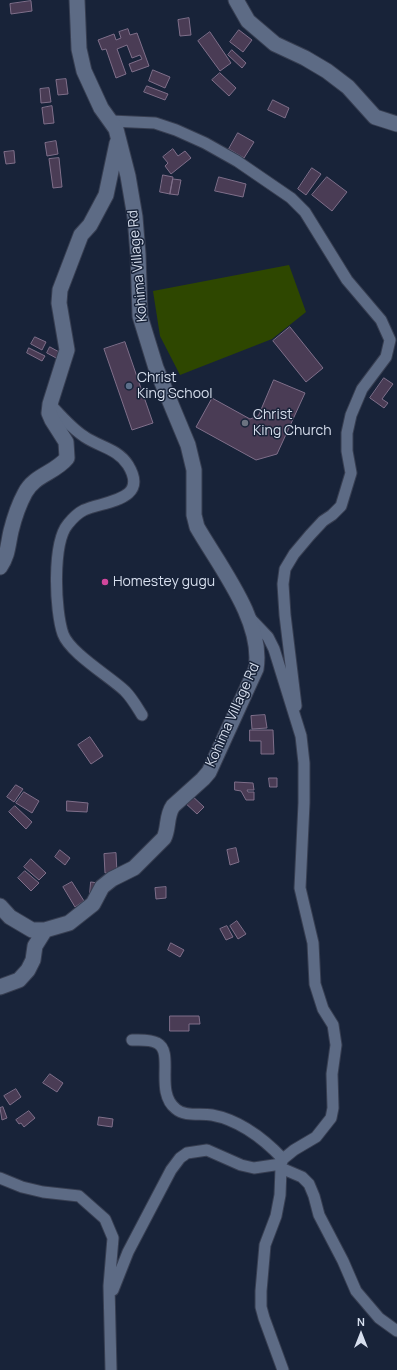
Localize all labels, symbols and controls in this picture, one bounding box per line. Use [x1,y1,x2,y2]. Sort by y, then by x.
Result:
street label: Kohima Village Rd [125,209,151,323]
place label: Christ King School [137,370,213,402]
marker: Christ King School [124,381,134,391]
place label: Christ King Church [253,407,332,440]
marker: Christ King Church [240,418,250,428]
place label: Homestey gugu [113,574,215,590]
marker: Homestey gugu [100,577,110,587]
street label: Kohima Village Rd [203,660,263,770]
north arrow [341,1314,381,1354]
text: N [357,1314,365,1329]

